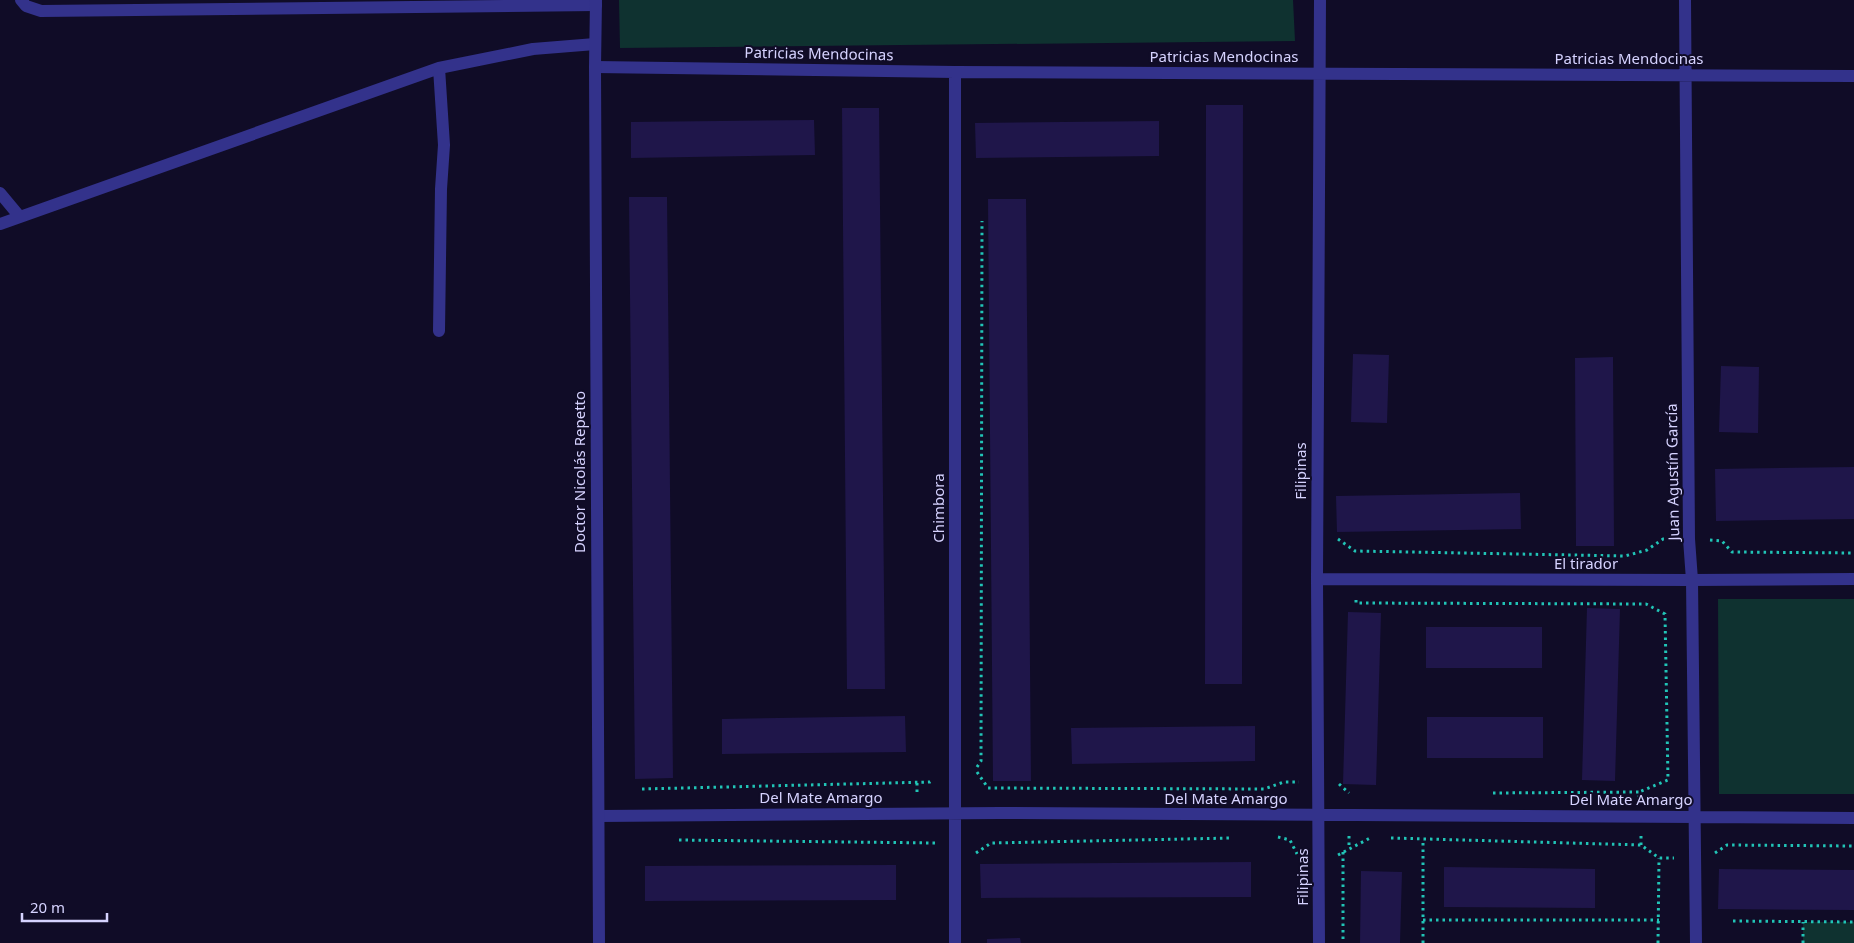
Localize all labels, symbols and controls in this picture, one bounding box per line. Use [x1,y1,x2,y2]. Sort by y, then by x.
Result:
street label: Patricias Mendocinas [744,42,894,64]
street label: Patricias Mendocinas [1149,46,1299,66]
street label: Patricias Mendocinas [1554,48,1704,68]
street label: Doctor Nicolás Repetto [569,391,589,553]
street label: Juan Agustín García [1661,403,1683,543]
street label: Filipinas [1290,442,1310,500]
street label: Chimbora [928,473,948,543]
street label: El tirador [1554,553,1618,573]
street label: Del Mate Amargo [759,787,883,807]
street label: Del Mate Amargo [1164,788,1288,808]
street label: Del Mate Amargo [1569,789,1693,809]
street label: Filipinas [1292,848,1312,906]
scale bar [22,890,108,922]
text: 20 m [30,897,65,917]

